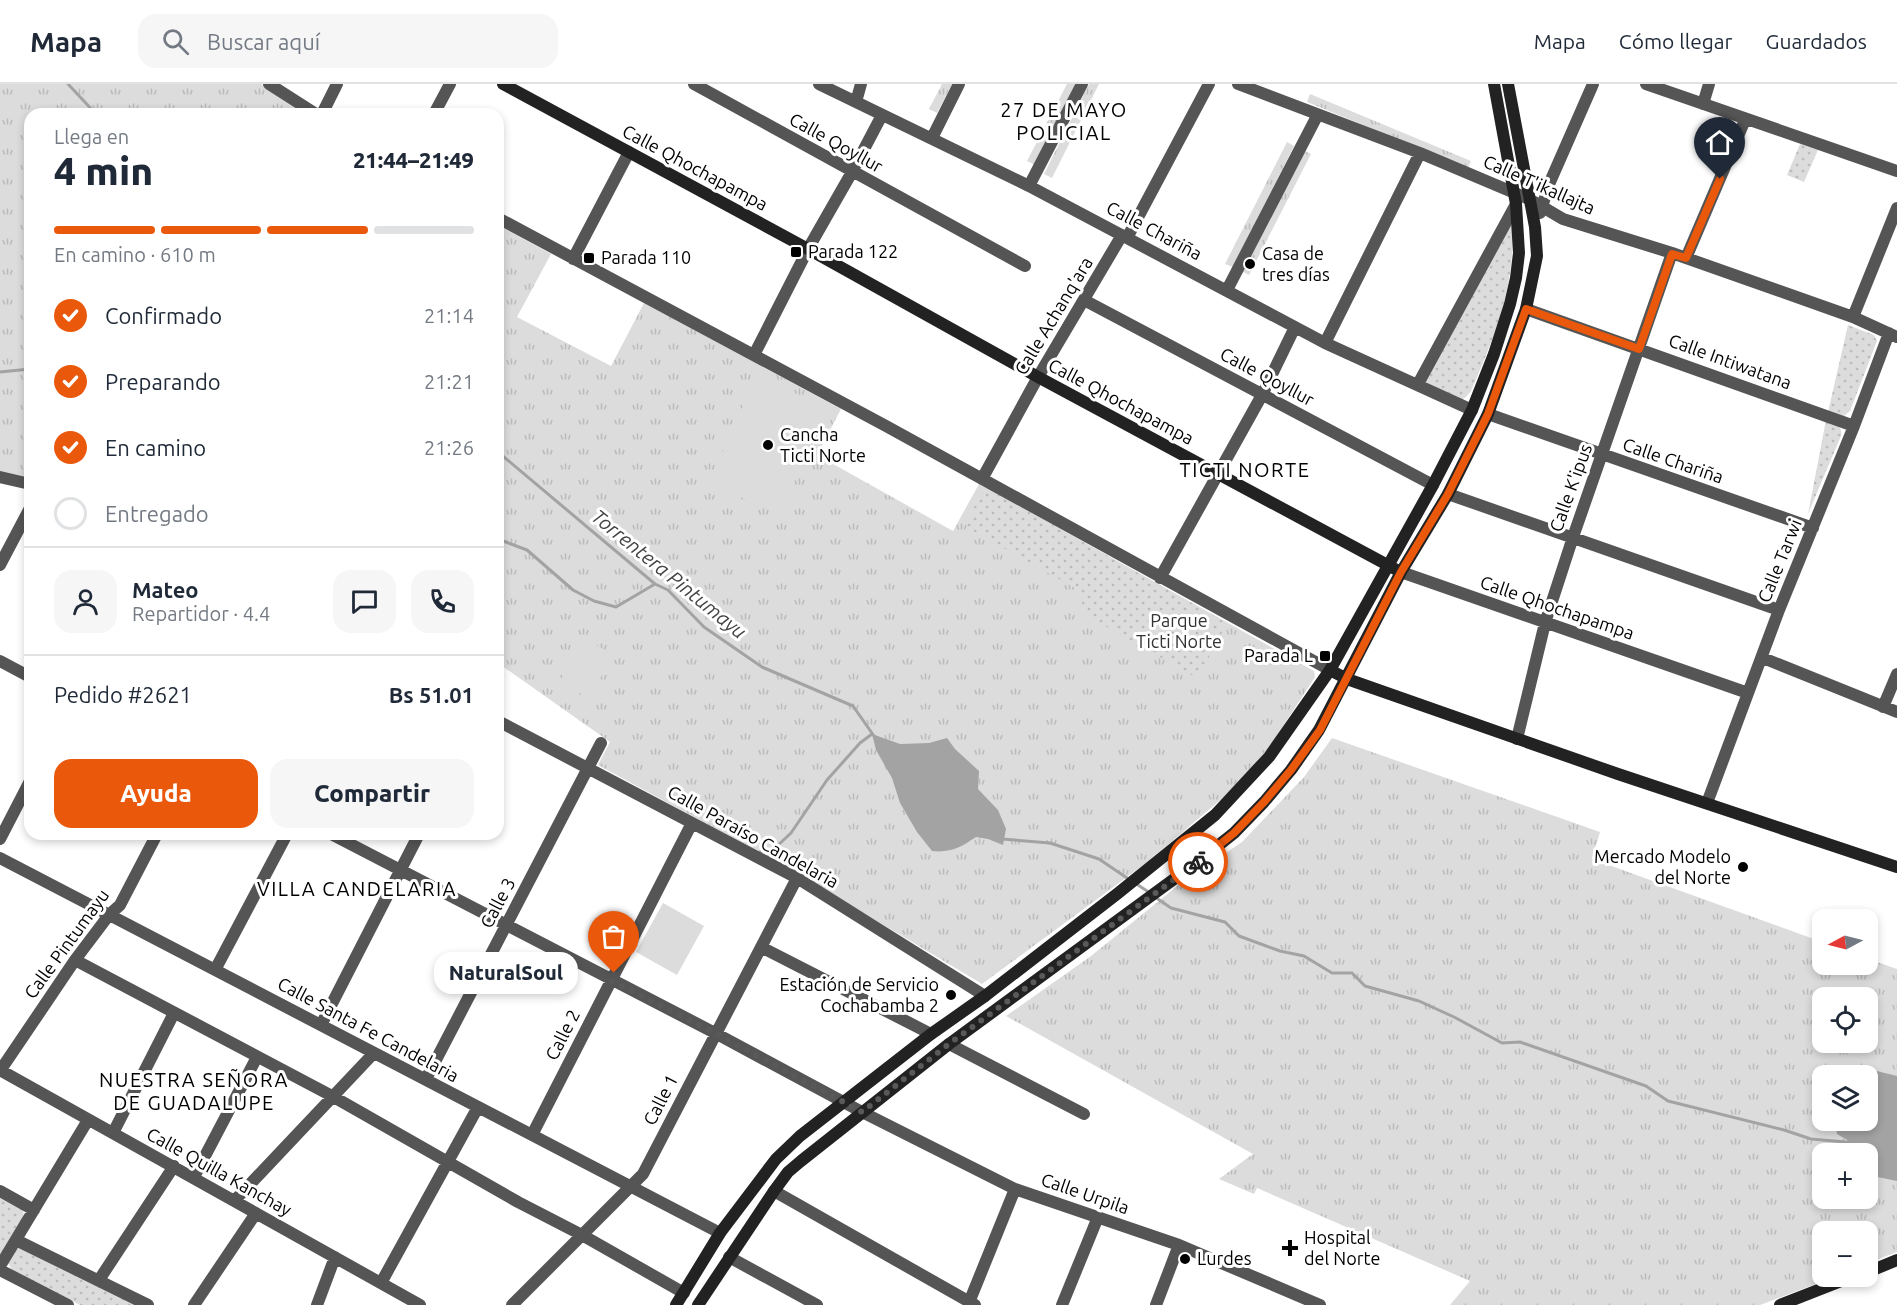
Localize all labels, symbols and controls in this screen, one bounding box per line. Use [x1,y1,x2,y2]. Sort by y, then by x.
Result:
search box [138,14,558,68]
icon: search [159,25,192,58]
text: Mapa [30,26,102,57]
text: Buscar aquí [207,29,320,54]
text: Mapa [1534,29,1586,53]
text: Cómo llegar [1619,29,1733,53]
text: Guardados [1766,29,1867,53]
district label: 27 DE MAYO POLICIAL [1000,98,1128,144]
street label: Calle Qoyllur [786,108,887,177]
pin [1694,117,1745,179]
street label: Calle Qhochapampa [619,120,771,215]
text: Llega en [54,125,129,148]
icon: home [1703,126,1736,159]
text: 21:44–21:49 [353,147,474,172]
text: 4 min [54,149,153,192]
street label: Calle T'ikallajta [1480,150,1598,218]
street label: Calle Chariña [1103,197,1206,264]
place label: Parada 122 [808,241,898,261]
text: En camino · 610 m [54,243,216,266]
place label: Casa de tres días [1262,243,1330,284]
marker: Parada 122 [789,245,803,259]
place label: Parada 110 [601,247,691,267]
marker: Parada 110 [582,251,596,265]
street label: Calle Achanq'ara [1010,253,1096,378]
marker: Casa de tres días [1243,257,1257,271]
icon: check [54,299,87,332]
text: Confirmado [105,303,222,328]
text: 21:14 [424,304,474,327]
street label: Calle Intiwatana [1666,330,1794,393]
street label: Calle Qoyllur [1217,343,1318,410]
street label: Calle Qhochapampa [1045,354,1197,449]
icon: check [54,365,87,398]
text: Preparando [105,369,221,394]
text: 21:21 [424,370,474,393]
place label: Cancha Ticti Norte [780,424,866,465]
icon: check [54,431,87,464]
street label: Calle Chariña [1620,433,1726,487]
text: En camino [105,435,206,460]
text: 21:26 [424,436,474,459]
marker: Cancha Ticti Norte [761,438,775,452]
street label: Calle K'ipus [1545,441,1595,534]
district label: TICTI NORTE [1180,458,1310,481]
text: Entregado [105,501,209,526]
water label: Torrentera Pintumayu [588,504,751,643]
street label: Calle Tarwi [1753,516,1805,605]
button: person [54,570,117,633]
button: chat [333,570,396,633]
button: phone [411,570,474,633]
street label: Calle Qhochapampa [1477,571,1637,644]
text: Mateo [132,577,199,602]
text: Repartidor · 4.4 [132,602,270,625]
park label: Parque Ticti Norte [1136,610,1222,651]
place label: Parada L [1244,645,1313,665]
marker: Parada L [1318,649,1332,663]
text: Pedido #2621 [54,682,192,707]
text: Bs 51.01 [389,682,474,707]
button: Ayuda [54,759,258,828]
button: Compartir [270,759,474,828]
street label: Calle Paraíso Candelaria [665,781,842,891]
courier [1168,832,1228,892]
icon: bike [1182,846,1215,879]
place label: Mercado Modelo del Norte [1594,846,1731,887]
marker: Mercado Modelo del Norte [1736,860,1750,874]
street label: Calle 3 [476,874,519,931]
district label: VILLA CANDELARIA [257,877,457,900]
street label: Calle Pintumayu [20,885,113,1002]
north arrow [1812,909,1878,975]
map controls [1812,909,1878,1287]
pin [588,911,639,973]
icon: bag [597,920,630,953]
callout: NaturalSoul [434,952,578,994]
text: NaturalSoul [449,961,563,984]
street label: Calle Santa Fe Candelaria [275,973,462,1085]
place label: Estación de Servicio Cochabamba 2 [780,974,939,1015]
button: locate [1812,987,1878,1053]
marker: Estación de Servicio Cochabamba 2 [944,988,958,1002]
street label: Calle 2 [541,1006,583,1063]
button: layers [1812,1065,1878,1131]
district label: NUESTRA SEÑORA DE GUADALUPE [99,1068,289,1114]
street label: Calle 1 [639,1071,681,1128]
street label: Calle Quilla Kanchay [143,1123,296,1220]
button: + [1812,1143,1878,1209]
street label: Calle Urpila [1039,1169,1132,1217]
button: − [1812,1221,1878,1287]
place label: Hospital del Norte [1304,1227,1380,1268]
marker: Hospital del Norte [1281,1239,1299,1257]
place label: Lurdes [1197,1248,1252,1268]
marker: Lurdes [1178,1252,1192,1266]

